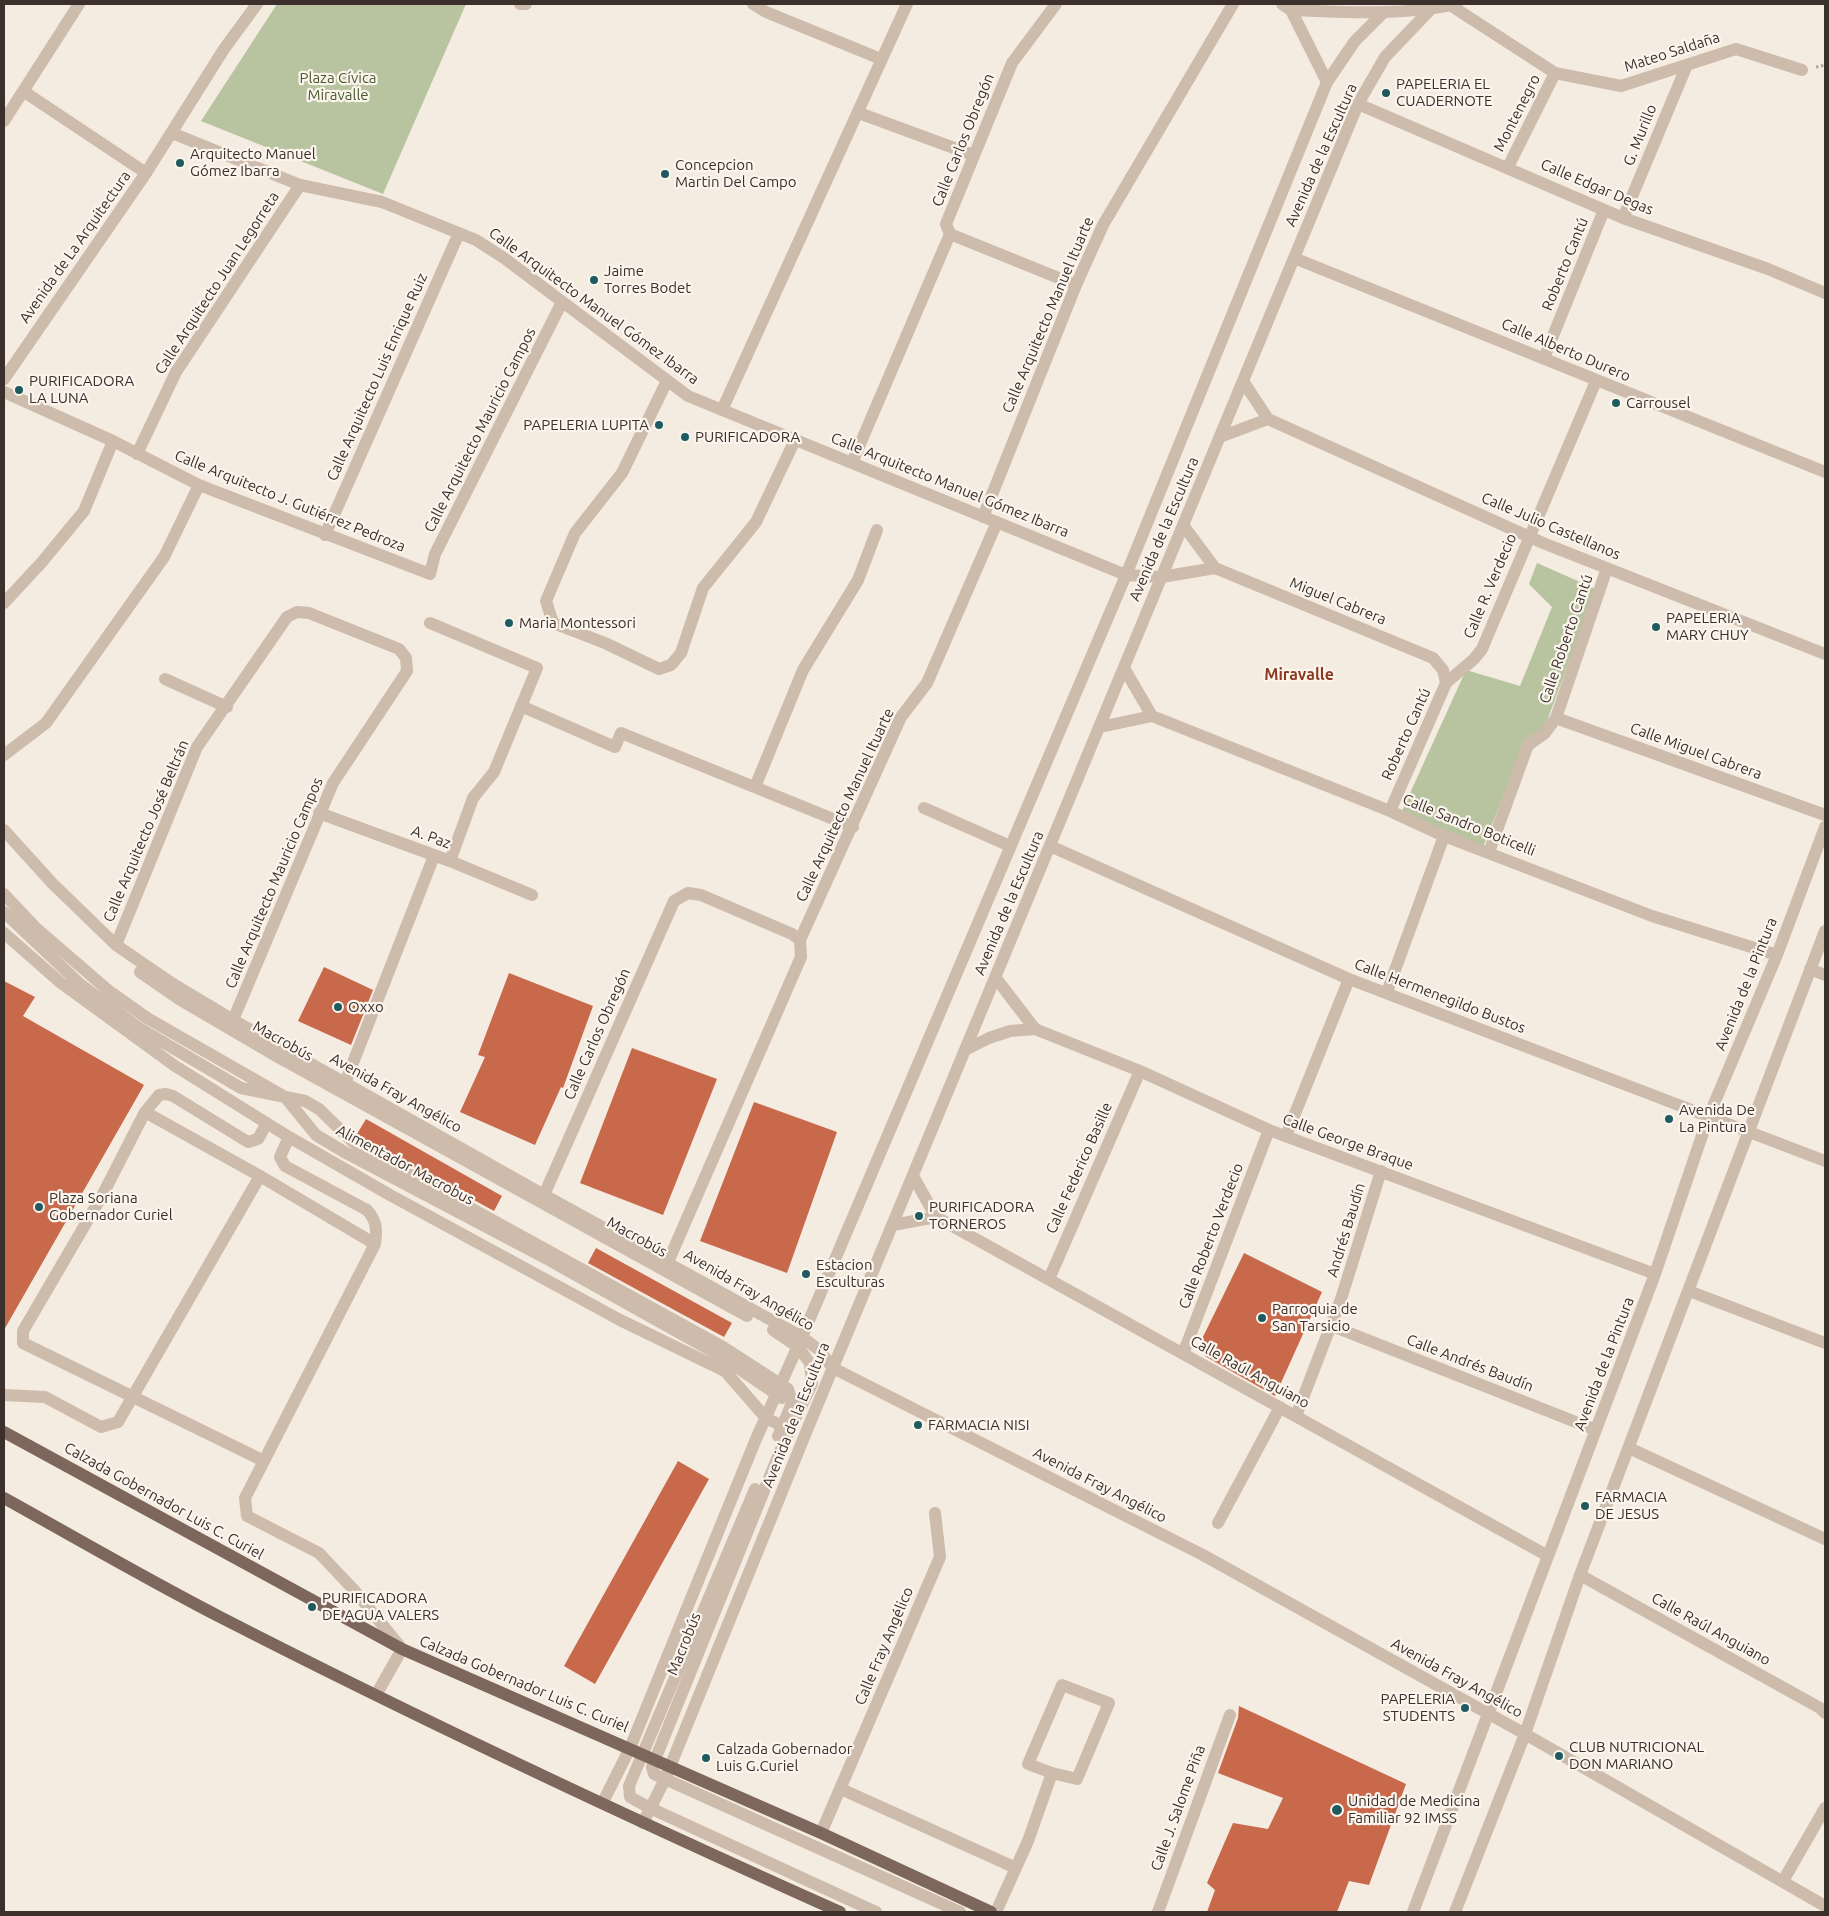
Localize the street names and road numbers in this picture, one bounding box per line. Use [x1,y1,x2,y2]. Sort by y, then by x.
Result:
street label: Mateo Saldaña [1622,28,1722,76]
street label: Calle Carlos Obregón [928,71,998,209]
street label: Montenegro [1490,71,1544,155]
street label: Avenida de la Escultura [1281,81,1361,229]
street label: G. Murillo [1619,102,1661,168]
street label: Calle Edgar Degas [1538,155,1656,219]
street label: Avenida de La Arquitectura [15,167,135,327]
street label: Calle Arquitecto Juan Legorreta [151,188,283,378]
street label: Calle Arquitecto Manuel Ituarte [998,214,1098,416]
street label: Roberto Cantú [1538,215,1592,313]
street label: Calle Arquitecto Manuel Gómez Ibarra [485,224,703,388]
street label: Calle Arquitecto Luis Enrique Ruiz [323,270,431,484]
street label: Calle Alberto Durero [1499,315,1633,385]
street label: Calle Arquitecto Mauricio Campos [420,325,540,535]
street label: Calle Arquitecto Manuel Gómez Ibarra [828,429,1072,541]
street label: Calle Arquitecto J. Gutiérrez Pedroza [172,446,408,556]
street label: Avenida de la Escultura [1125,454,1203,604]
street label: Calle Julio Castellanos [1479,489,1623,563]
street label: Calle R. Verdecio [1460,531,1520,641]
street label: Calle Roberto Cantú [1535,572,1597,706]
street label: Miguel Cabrera [1287,573,1389,629]
street label: Roberto Cantú [1378,685,1434,783]
street label: Calle Arquitecto Manuel Ituarte [792,705,898,905]
street label: Calle Miguel Cabrera [1628,719,1764,783]
street label: Calle Arquitecto José Beltrán [99,737,193,925]
street label: Calle Arquitecto Mauricio Campos [221,775,327,991]
street label: Calle Sandro Boticelli [1400,790,1538,860]
street label: A. Paz [409,822,453,852]
street label: Avenida de la Escultura [970,828,1048,978]
street label: Avenida de la Pintura [1711,915,1781,1053]
street label: Calle Hermenegildo Bustos [1352,955,1528,1037]
street label: Calle Carlos Obregón [560,965,634,1103]
street label: Macrobús [250,1017,316,1065]
street label: Avenida Fray Angélico [327,1049,465,1137]
street label: Calle Federico Basille [1042,1100,1116,1236]
street label: Calle George Braque [1280,1110,1416,1174]
street label: Alimentador Macrobus [333,1121,477,1209]
street label: Calle Roberto Verdecio [1175,1161,1247,1311]
street label: Andrés Baudín [1323,1181,1369,1279]
street label: Macrobús [604,1213,670,1261]
street label: Avenida Fray Angélico [681,1245,817,1335]
street label: Avenida de la Pintura [1570,1295,1638,1433]
street label: Calle Andrés Baudín [1404,1331,1536,1395]
street label: Calle Raúl Anguiano [1187,1332,1313,1412]
street label: Avenida de la Escultura [759,1340,833,1490]
street label: Calzada Gobernador Luis C. Curiel [61,1438,267,1564]
street label: Avenida Fray Angélico [1030,1444,1170,1526]
street label: Calle Fray Angélico [851,1584,917,1708]
street label: Calle Raúl Anguiano [1648,1589,1774,1669]
street label: Macrobús [663,1610,705,1678]
street label: Calzada Gobernador Luis C. Curiel [417,1632,631,1736]
street label: Avenida Fray Angélico [1388,1634,1526,1722]
street label: Calle J. Salome Piña [1147,1743,1209,1873]

